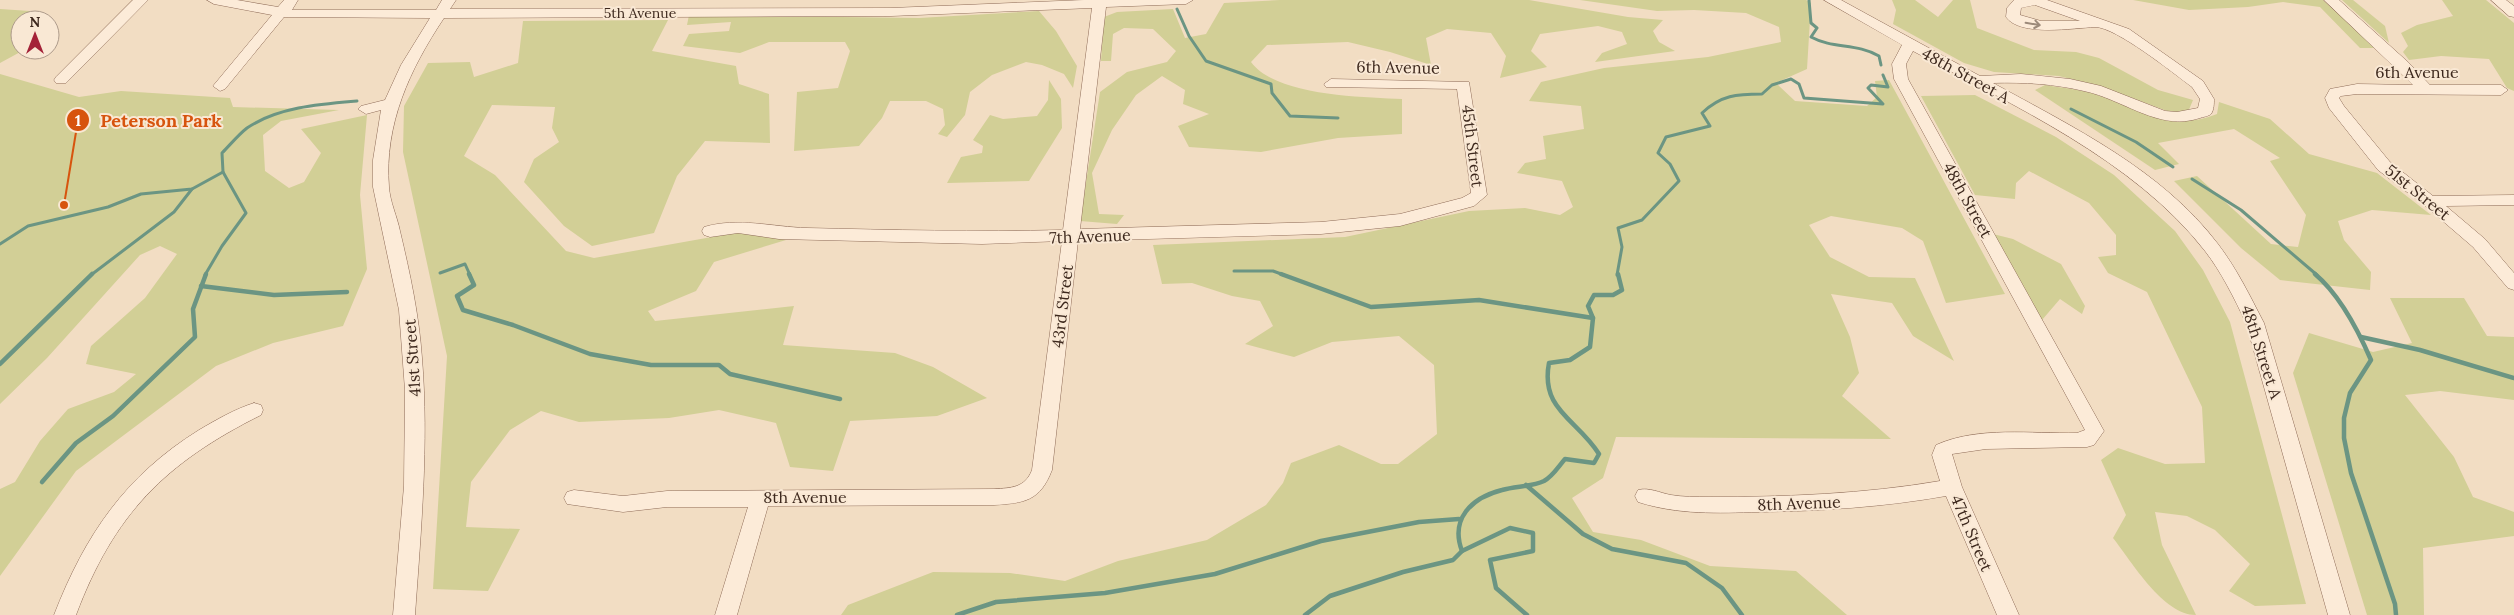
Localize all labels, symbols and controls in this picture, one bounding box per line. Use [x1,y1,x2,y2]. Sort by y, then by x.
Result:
street label: 5th Avenue [604,4,677,22]
north arrow [10,10,60,60]
text: N [30,13,41,31]
one-way arrow [2024,19,2040,29]
street label: 48th Street A [1919,43,2014,108]
street label: 6th Avenue [1356,56,1440,78]
street label: 6th Avenue [2375,62,2459,82]
callout: Peterson Park [65,104,232,137]
street label: 45th Street [1458,104,1488,189]
text: Peterson Park [100,109,222,132]
text: 1 [75,111,81,130]
street label: 48th Street [1939,159,1997,242]
street label: 51st Street [2382,160,2455,225]
street label: 7th Avenue [1049,225,1131,247]
street label: 43rd Street [1047,263,1077,349]
street label: 48th Street A [2237,303,2287,402]
street label: 41st Street [399,318,425,397]
street label: 8th Avenue [763,487,847,507]
street label: 8th Avenue [1757,492,1841,514]
street label: 47th Street [1947,492,1997,575]

